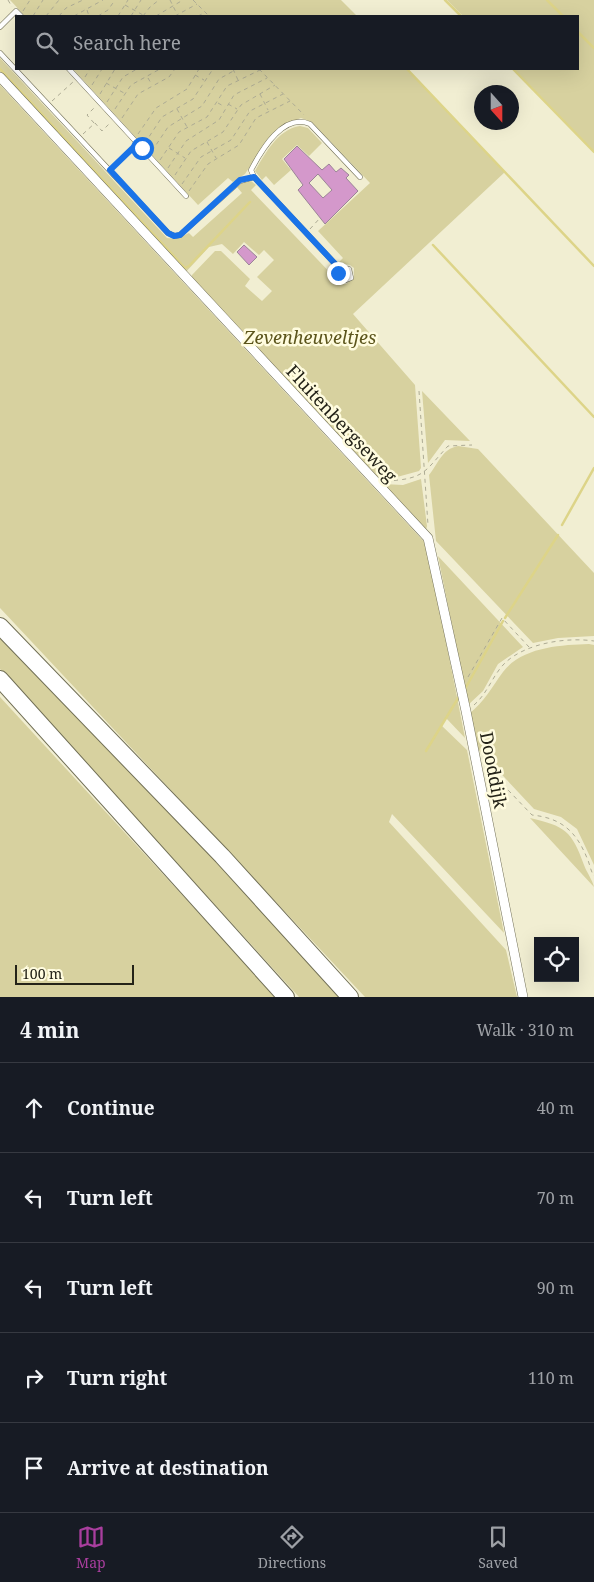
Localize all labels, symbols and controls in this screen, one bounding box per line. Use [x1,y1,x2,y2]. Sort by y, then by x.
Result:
search box [15,15,579,70]
icon: search [33,29,61,57]
text: Search here [73,30,181,56]
north arrow [474,85,519,130]
route start [131,137,154,160]
route end [327,262,350,285]
park label: Zevenheuveltjes [243,325,376,349]
street label: Fluitenbergseweg [281,359,403,487]
street label: Dooddijk [475,730,513,811]
map controls [534,937,579,982]
button: locate [534,937,579,982]
scale bar [15,962,134,985]
text: 100 m [22,964,62,983]
text: 4 min [20,1016,79,1044]
text: Walk · 310 m [477,1019,574,1041]
icon: ahead [20,1094,48,1122]
text: Continue [67,1095,155,1121]
text: 40 m [537,1097,574,1119]
icon: left [20,1184,48,1212]
text: Turn left [67,1185,153,1211]
text: 70 m [537,1187,574,1209]
icon: left [20,1274,48,1302]
text: Turn left [67,1275,153,1301]
text: 90 m [537,1277,574,1299]
icon: right [20,1364,48,1392]
text: Turn right [67,1365,167,1391]
text: 110 m [528,1367,574,1389]
icon: arrive [20,1454,48,1482]
text: Arrive at destination [67,1455,269,1481]
tab: Map [76,1523,106,1572]
tab: Directions [258,1523,326,1572]
tab: Saved [478,1523,518,1572]

